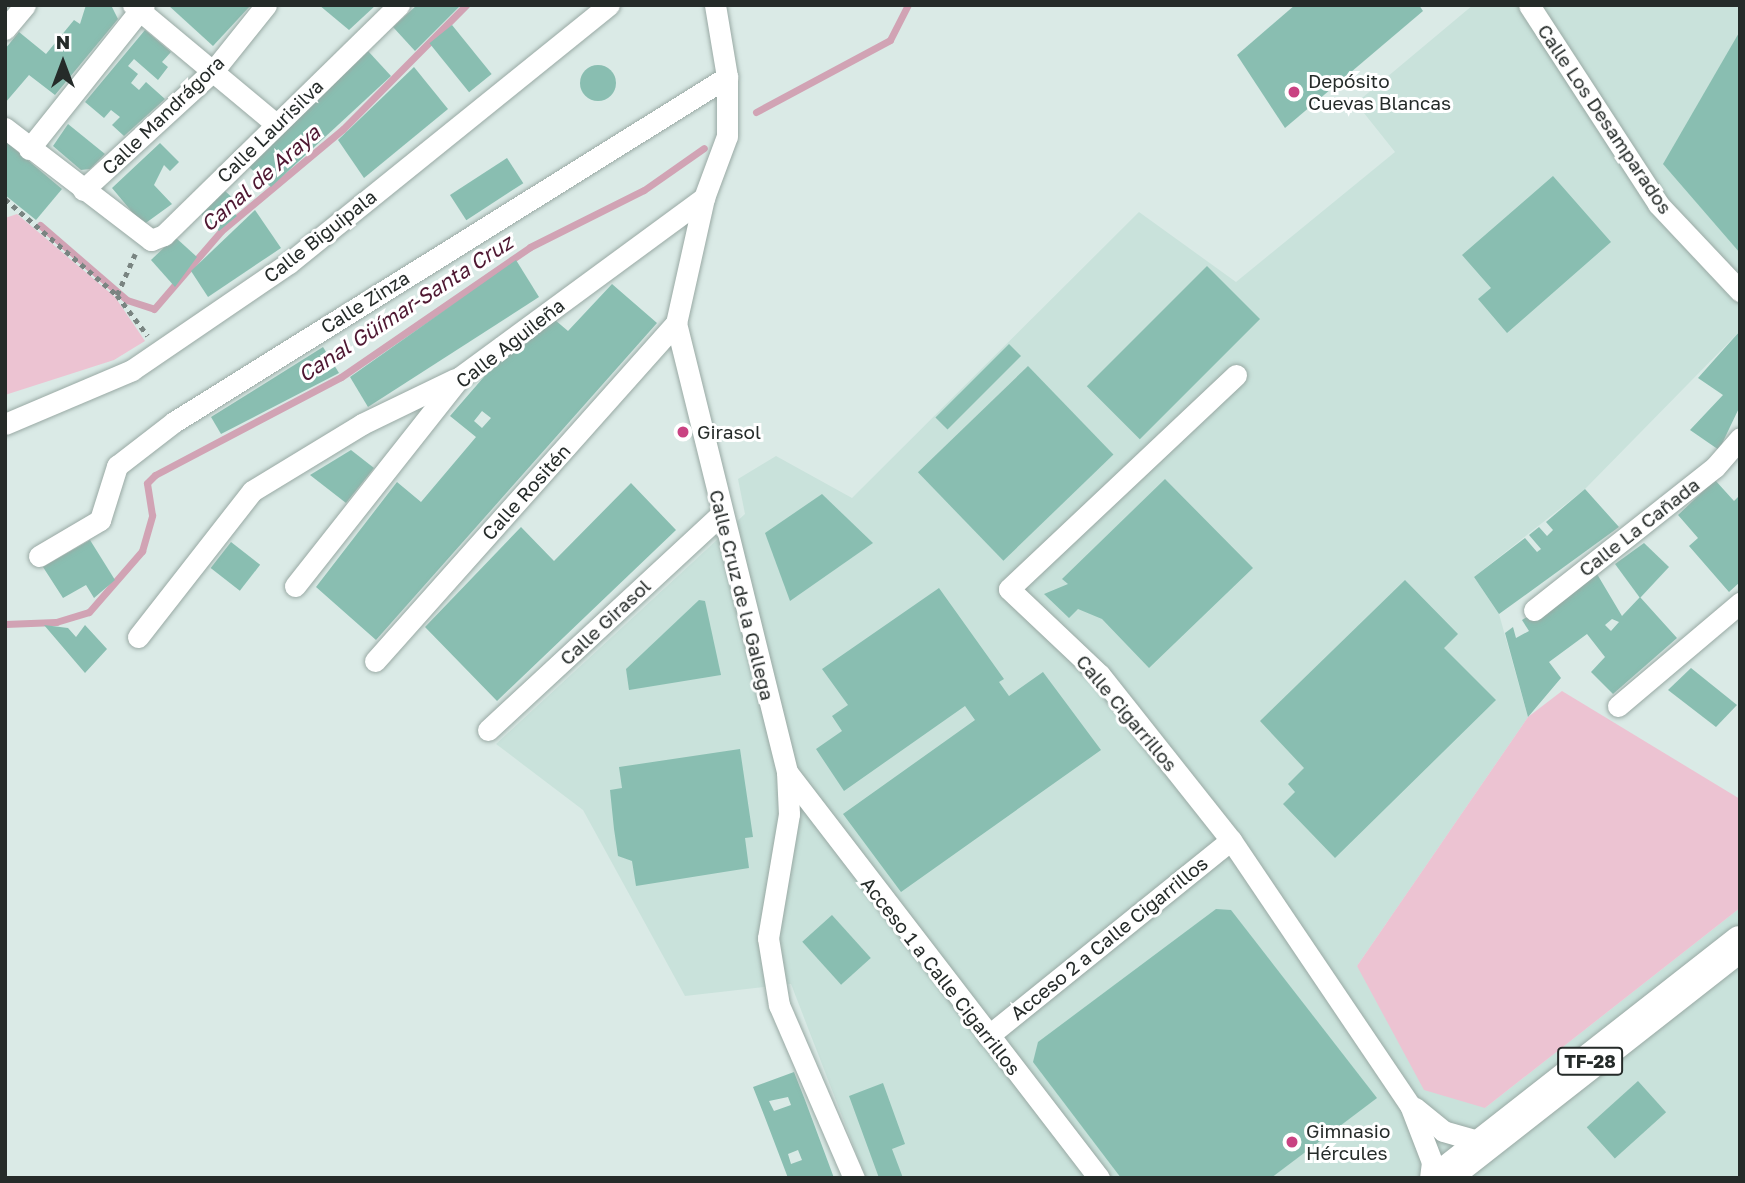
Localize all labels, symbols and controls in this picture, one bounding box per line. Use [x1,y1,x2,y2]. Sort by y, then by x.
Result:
street label: Calle Los Desamparados [1533,20,1677,218]
north arrow [28,28,98,98]
text: N [56,30,70,53]
street label: Calle Mandrágora [97,51,229,179]
place label: Depósito Cuevas Blancas [1308,70,1451,114]
street label: Calle Laurisilva [212,75,328,187]
marker: Depósito Cuevas Blancas [1286,84,1302,100]
water label: Canal de Araya [195,119,325,237]
street label: Calle Biguipala [259,185,381,287]
water label: Canal Güímar-Santa Cruz [293,229,517,387]
street label: Calle Zinza [317,266,413,338]
street label: Calle Aguileña [451,294,569,392]
place label: Girasol [697,421,761,443]
marker: Girasol [675,424,691,440]
street label: Calle Rositén [477,439,575,545]
street label: Calle La Cañada [1574,473,1704,581]
street label: Calle Cruz de la Gallega [705,487,779,703]
street label: Calle Girasol [555,574,655,670]
street label: Calle Cigarrillos [1072,650,1182,776]
street label: Acceso 2 a Calle Cigarrillos [1006,851,1212,1025]
street label: Acceso 1 a Calle Cigarrillos [857,872,1025,1080]
road number: TF-28 [1557,1046,1623,1076]
place label: Gimnasio Hércules [1306,1120,1390,1164]
marker: Gimnasio Hércules [1284,1134,1300,1150]

